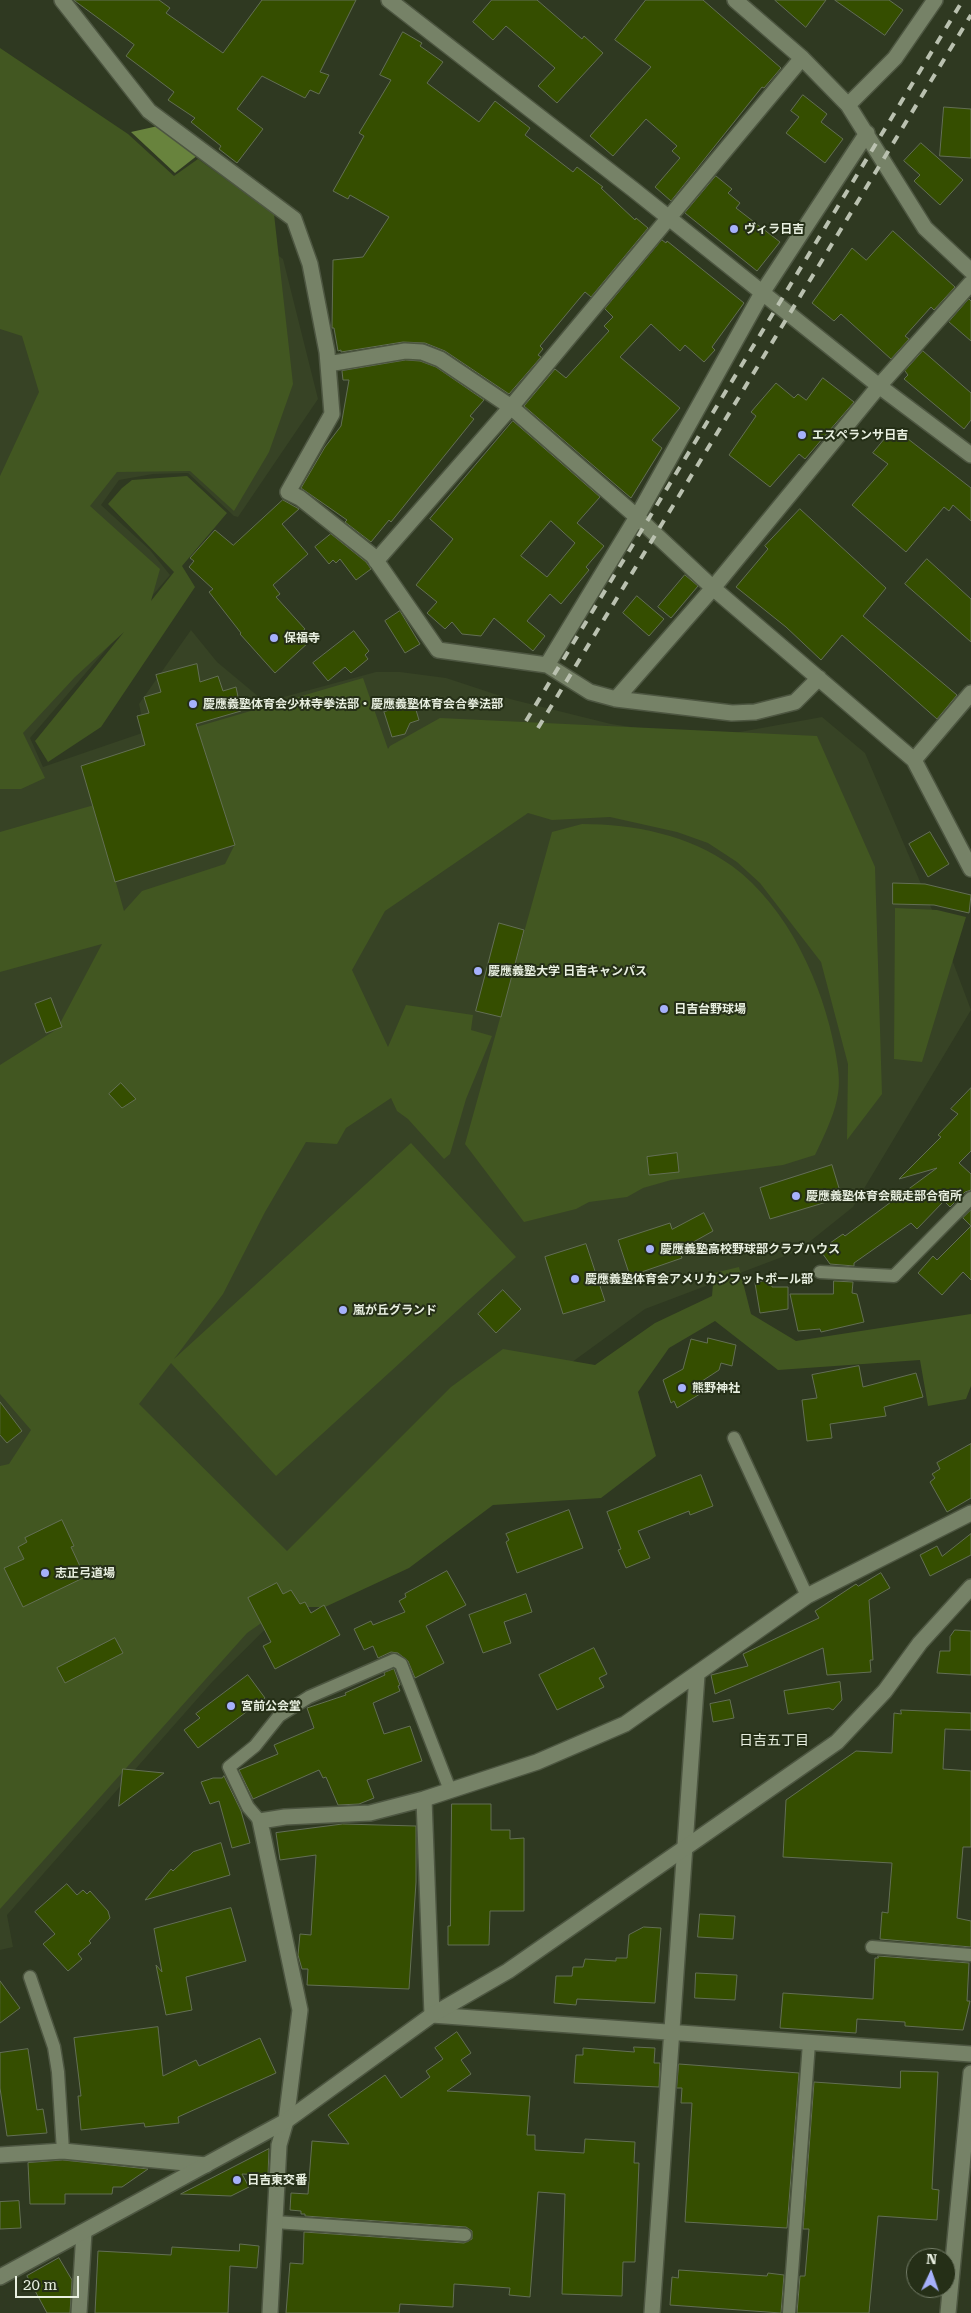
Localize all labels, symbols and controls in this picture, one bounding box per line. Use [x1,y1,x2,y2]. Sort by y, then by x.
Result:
place label: ヴィラ日吉 [744,222,804,236]
marker: ヴィラ日吉 [728,223,740,235]
place label: エスペランサ日吉 [812,428,908,442]
marker: エスペランサ日吉 [796,429,808,441]
place label: 保福寺 [284,631,320,645]
marker: 保福寺 [268,632,280,644]
place label: 慶應義塾体育会少林寺拳法部・慶應義塾体育会合拳法部 [203,697,503,711]
marker: 慶應義塾体育会少林寺拳法部・慶應義塾体育会合拳法部 [187,698,199,710]
place label: 慶應義塾大学 日吉キャンパス [488,964,647,978]
marker: 慶應義塾大学 日吉キャンパス [472,965,484,977]
place label: 日吉台野球場 [674,1002,746,1016]
marker: 日吉台野球場 [658,1003,670,1015]
place label: 慶應義塾体育会競走部合宿所 [806,1189,962,1203]
marker: 慶應義塾体育会競走部合宿所 [790,1190,802,1202]
place label: 慶應義塾高校野球部クラブハウス [660,1242,840,1256]
marker: 慶應義塾高校野球部クラブハウス [644,1243,656,1255]
place label: 慶應義塾体育会アメリカンフットボール部 [585,1272,813,1286]
marker: 慶應義塾体育会アメリカンフットボール部 [569,1273,581,1285]
place label: 嵐が丘グランド [353,1303,437,1317]
marker: 嵐が丘グランド [337,1304,349,1316]
place label: 熊野神社 [692,1381,740,1395]
marker: 熊野神社 [676,1382,688,1394]
place label: 志正弓道場 [55,1566,115,1580]
marker: 志正弓道場 [39,1567,51,1579]
place label: 宮前公会堂 [241,1699,301,1713]
marker: 宮前公会堂 [225,1700,237,1712]
district label: 日吉五丁目 [739,1733,809,1749]
place label: 日吉東交番 [247,2173,307,2187]
marker: 日吉東交番 [231,2174,243,2186]
north arrow [906,2248,956,2298]
text: N [926,2251,938,2267]
scale bar [18,2266,81,2298]
text: 20 m [23,2276,57,2294]

